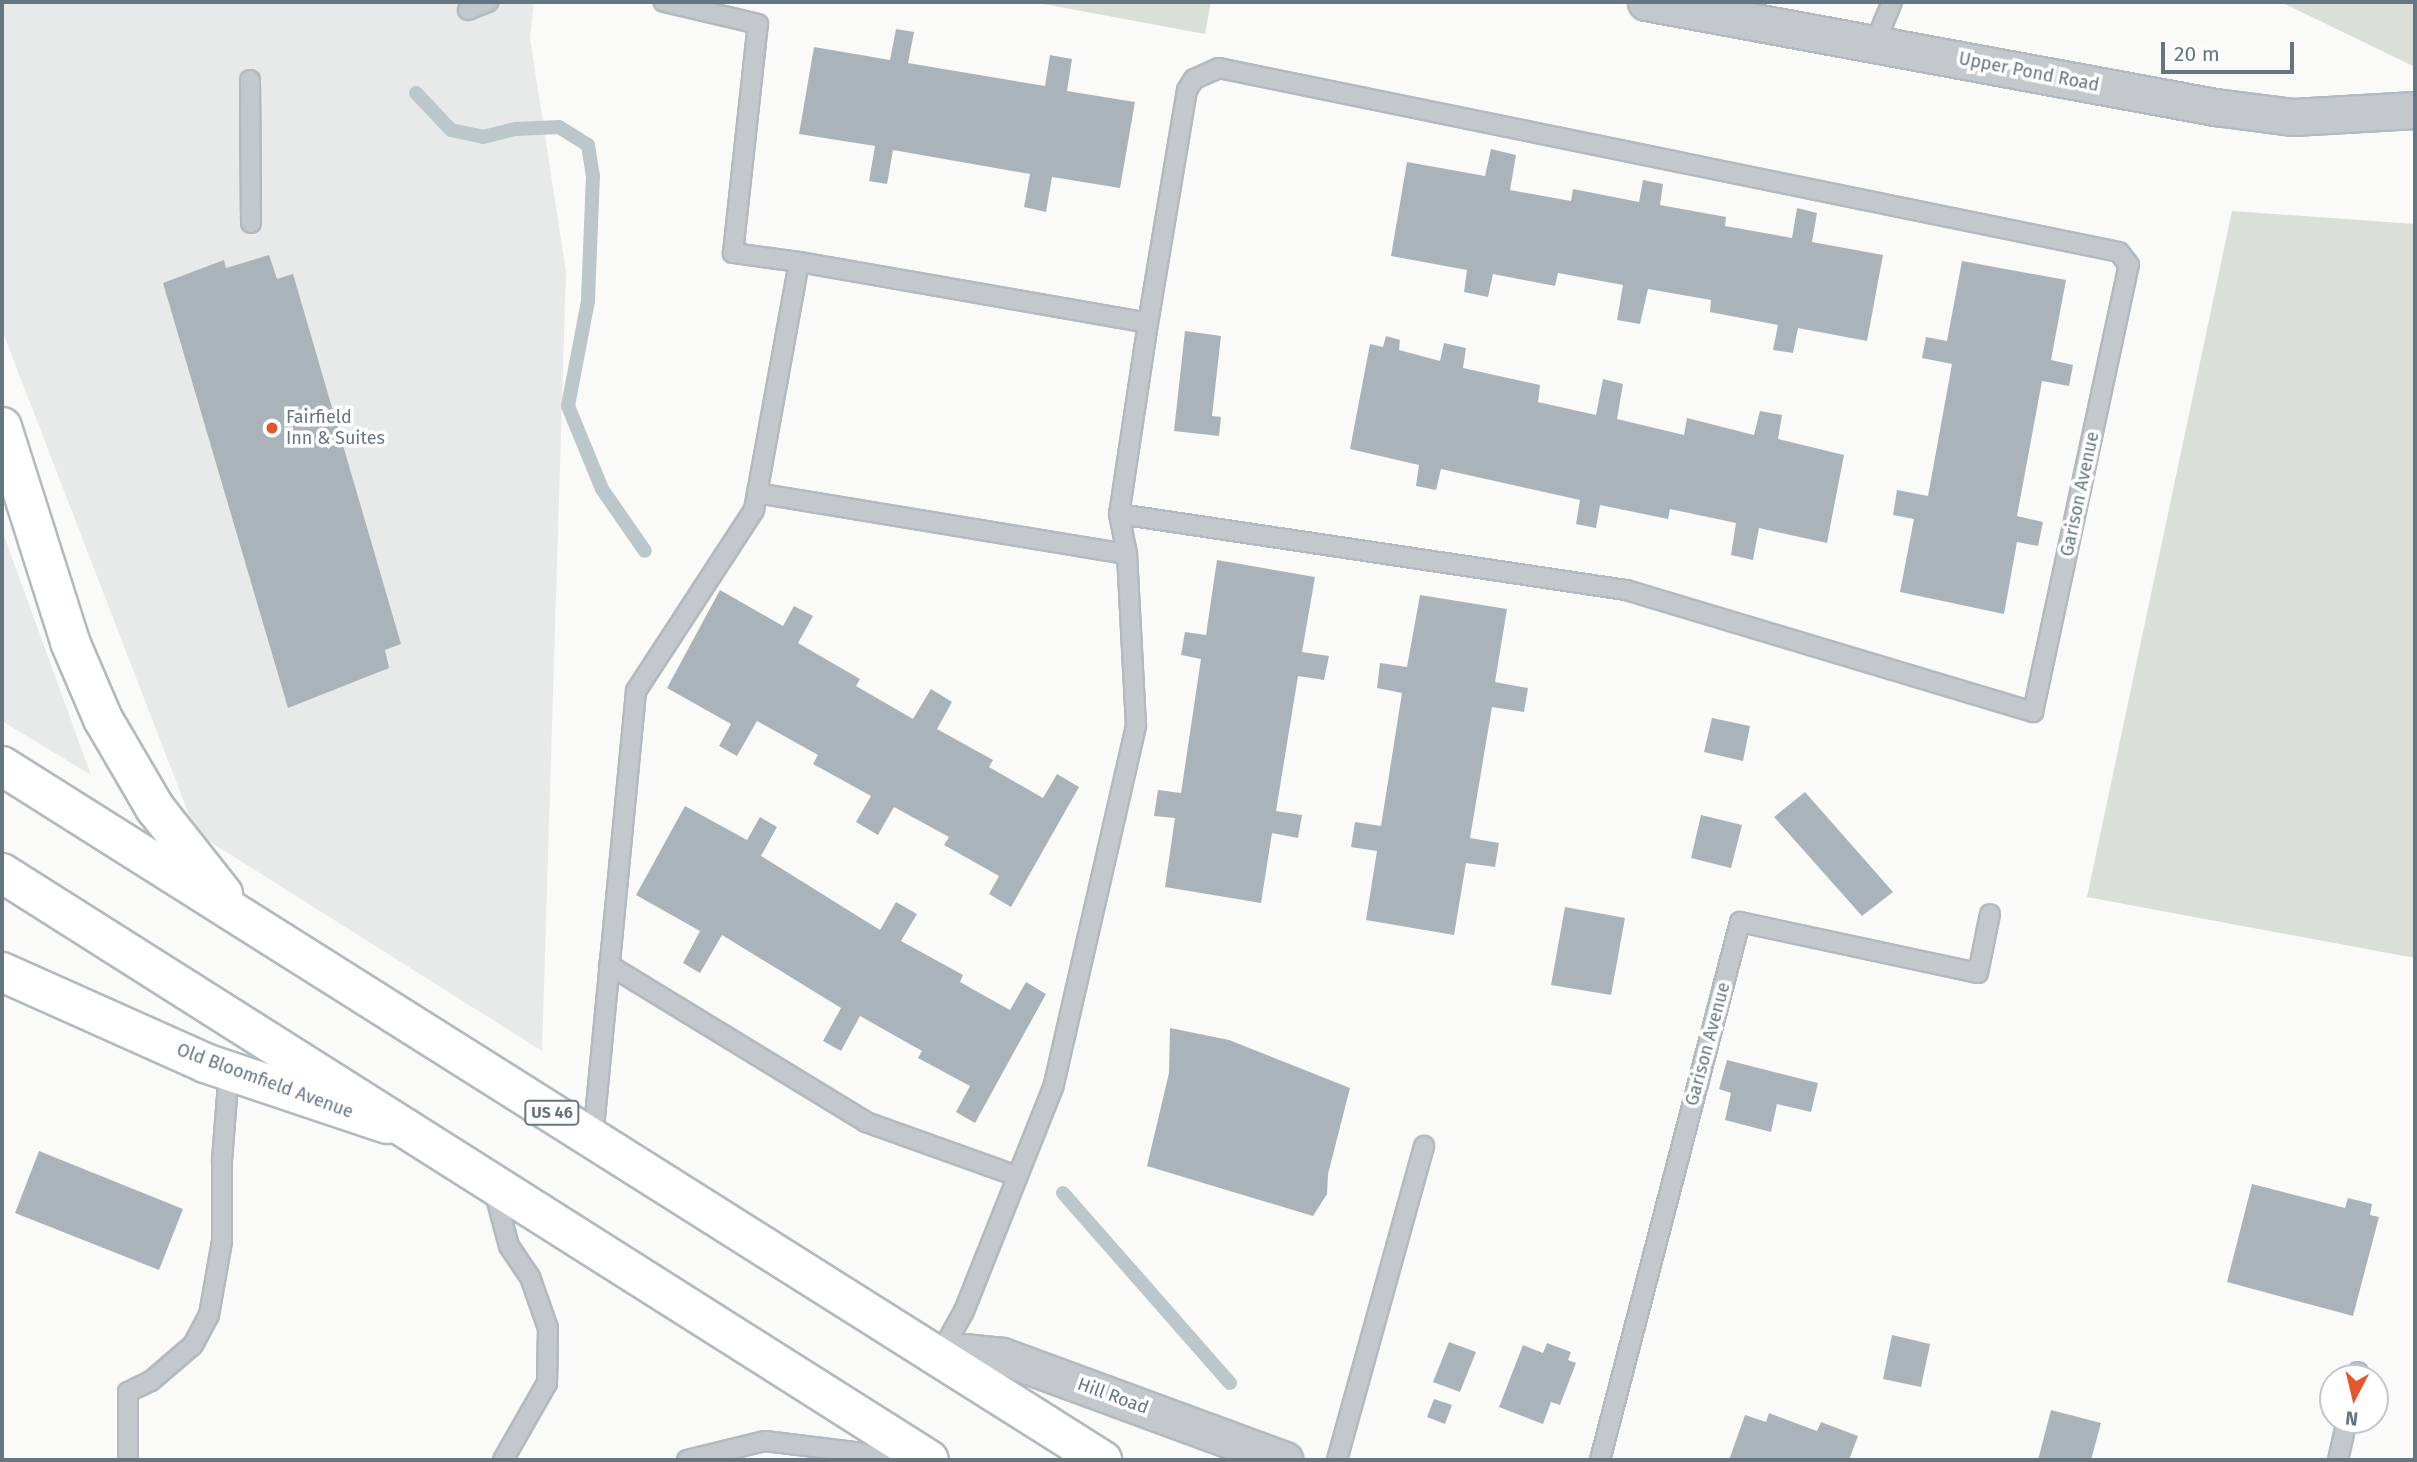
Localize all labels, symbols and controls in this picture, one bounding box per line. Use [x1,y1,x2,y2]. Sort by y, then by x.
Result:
scale bar [2165,28,2298,72]
text: 20 m [2174,41,2220,67]
street label: Upper Pond Road [1957,48,2101,96]
place label: Fairfield Inn & Suites [286,407,385,450]
marker: Fairfield Inn & Suites [264,420,280,436]
street label: Garison Avenue [2056,430,2104,558]
street label: Garison Avenue [1681,980,1735,1108]
street label: Old Bloomfield Avenue [174,1039,356,1123]
road number: US 46 [524,1100,580,1126]
north arrow [2319,1364,2389,1434]
street label: Hill Road [1074,1373,1152,1419]
text: N [2344,1406,2359,1431]

